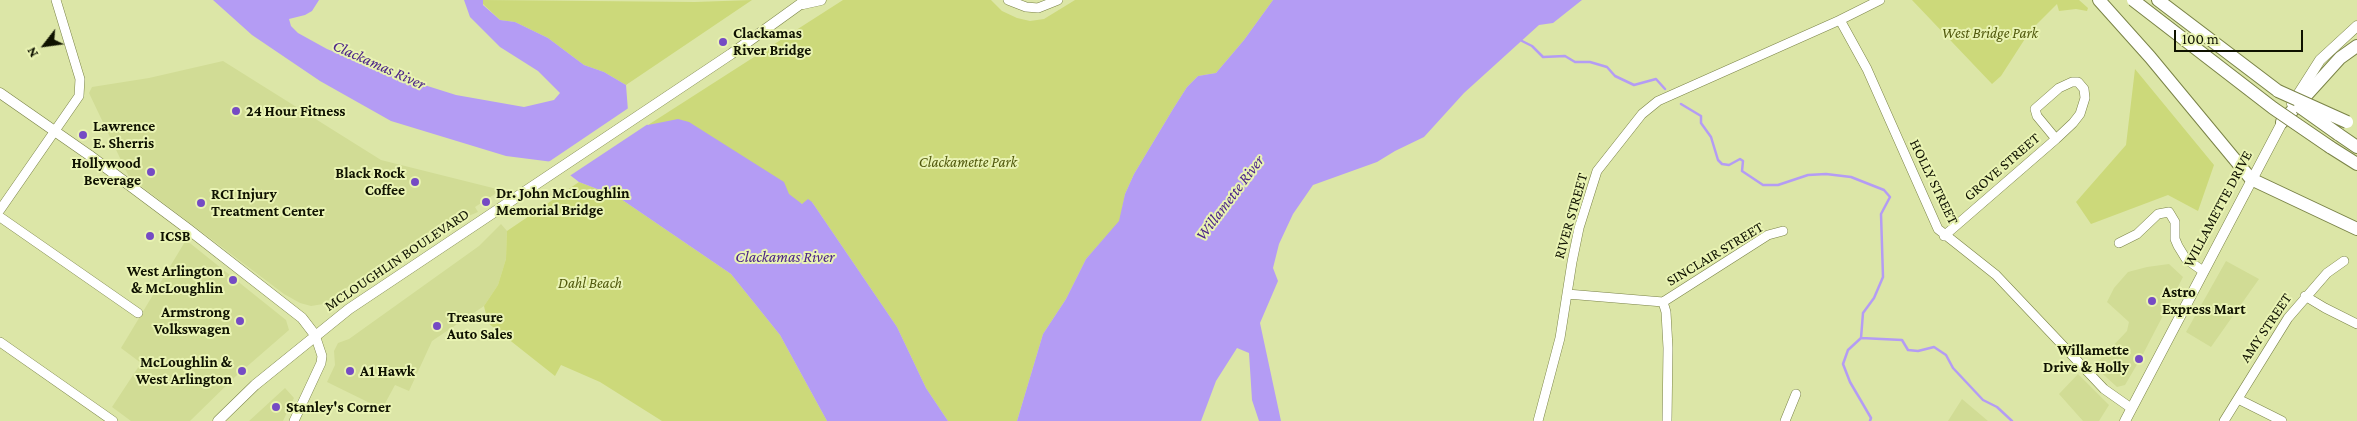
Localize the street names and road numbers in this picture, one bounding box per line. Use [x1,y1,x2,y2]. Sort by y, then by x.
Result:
street label: GROVE STREET [1960,129,2044,205]
street label: HOLLY STREET [1906,136,1962,228]
street label: WILLAMETTE DRIVE [2180,148,2256,270]
street label: RIVER STREET [1550,171,1592,261]
street label: MCLOUGHLIN BOULEVARD [321,205,473,315]
street label: SINCLAIR STREET [1663,218,1767,290]
street label: AMY STREET [2236,290,2296,366]

